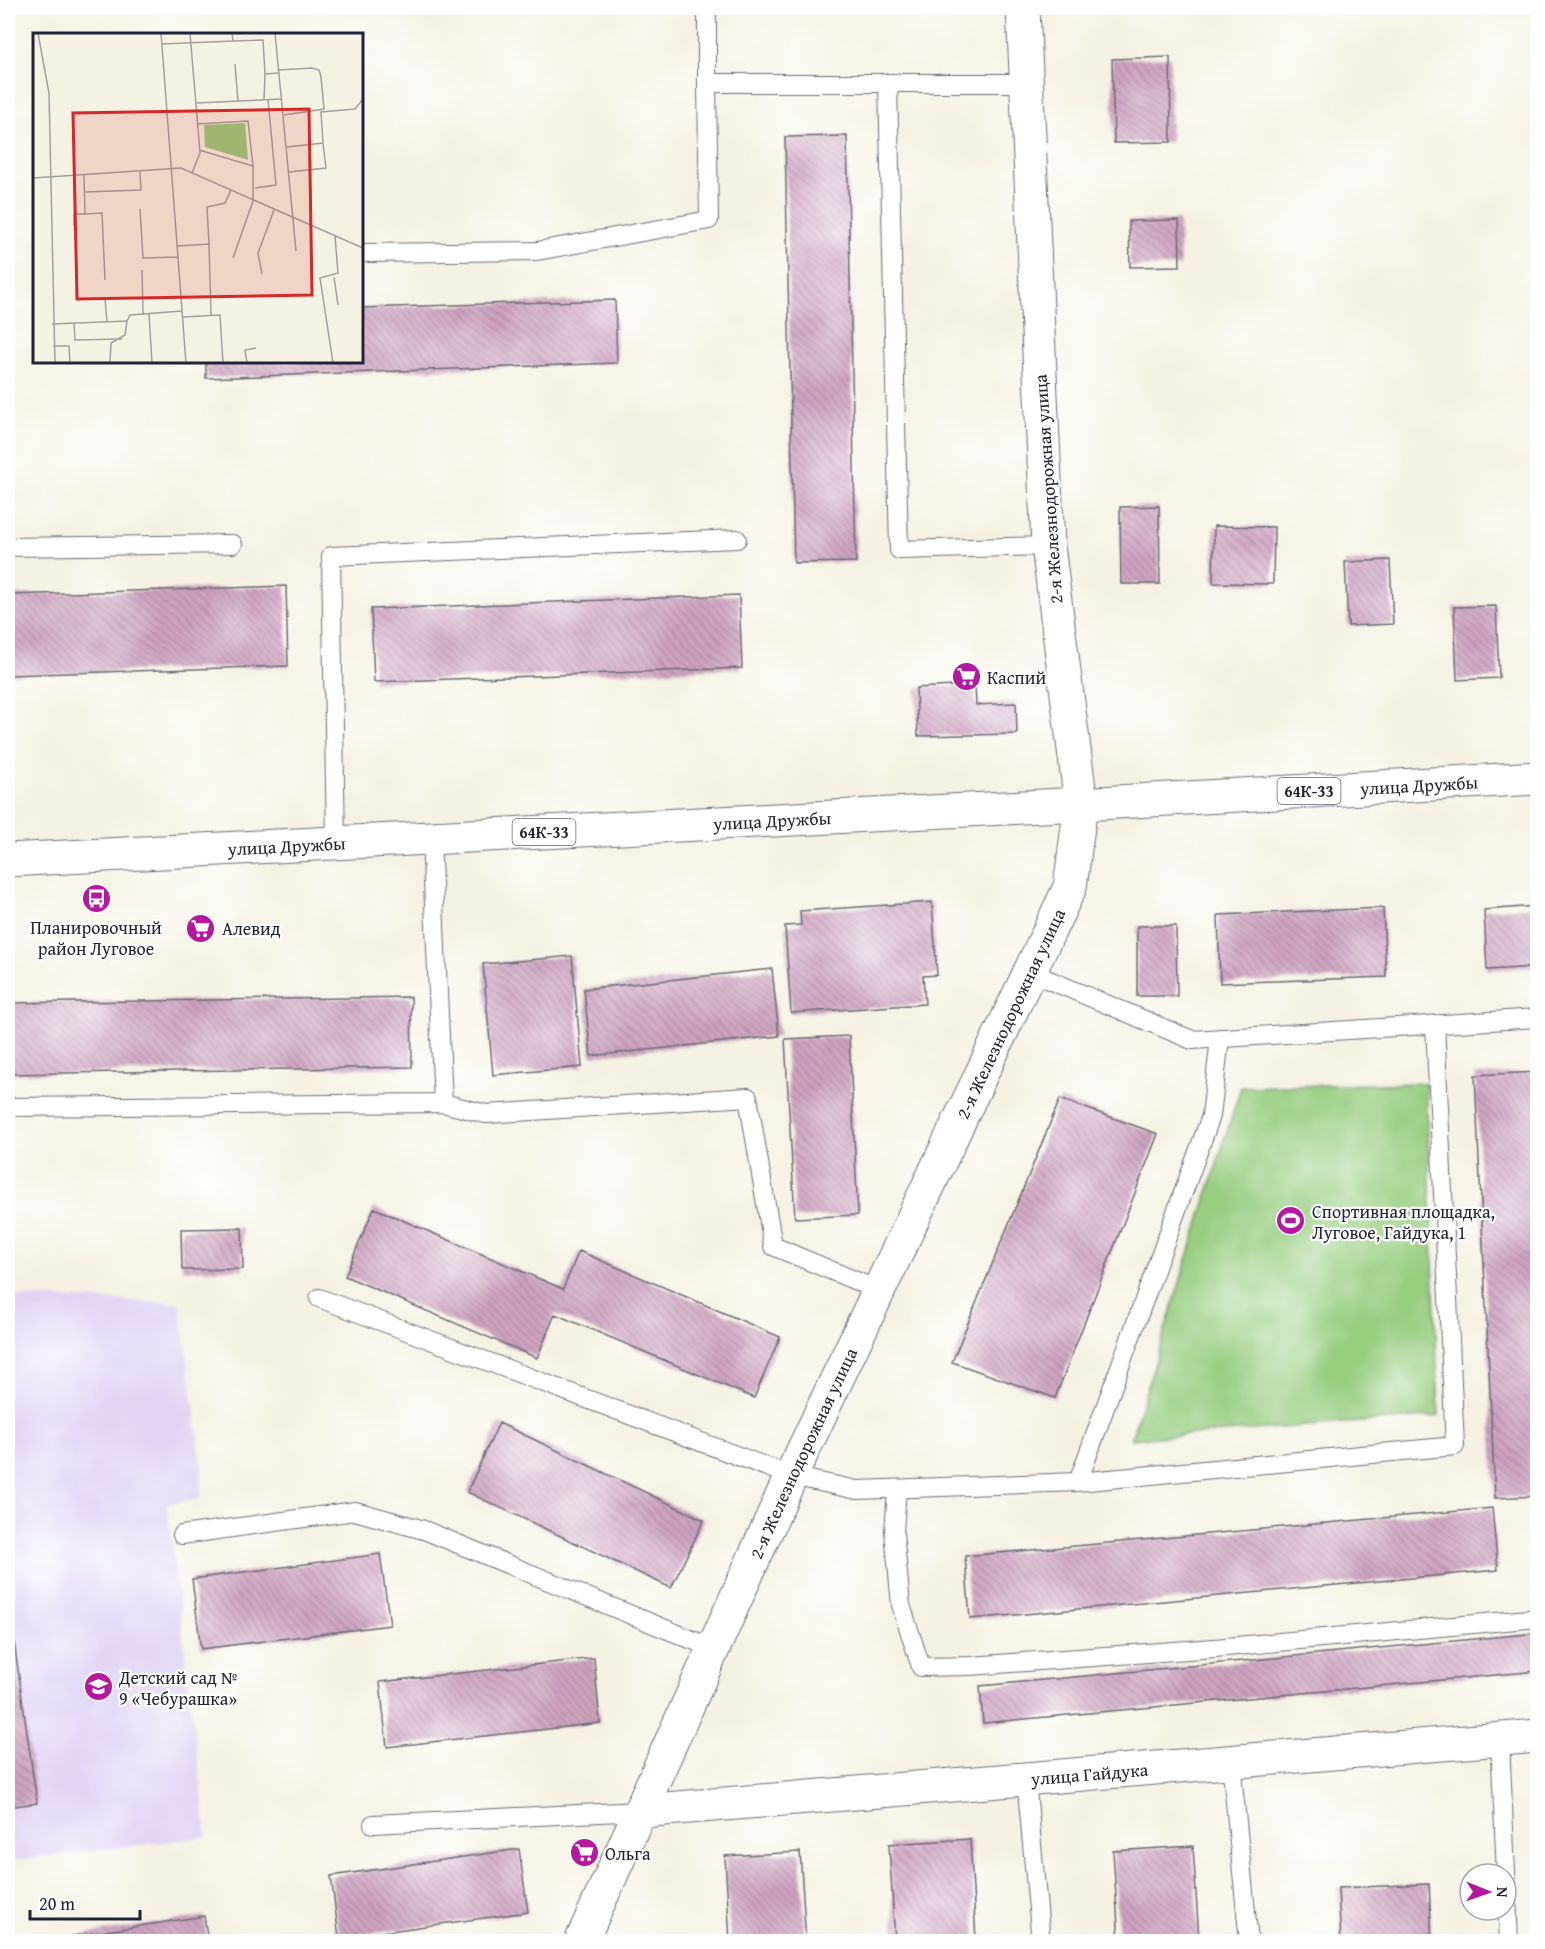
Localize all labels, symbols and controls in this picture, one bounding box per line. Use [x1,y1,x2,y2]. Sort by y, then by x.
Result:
inset map [33,33,363,363]
street label: 2-я Железнодорожная улица [1026,373,1069,605]
supermarket icon: Каспий [950,661,982,693]
place label: Каспий [987,664,1046,691]
street label: улица Дружбы [1358,768,1479,802]
road number: 64К-33 [1278,778,1340,804]
street label: улица Дружбы [711,804,832,837]
road number: 64К-33 [512,819,576,845]
street label: улица Дружбы [226,829,347,862]
bus stop icon: Планировочный район Луговое [80,882,112,914]
street label: 2-я Железнодорожная улица [949,903,1072,1123]
supermarket icon: Алевид [185,912,217,944]
place label: Планировочный район Луговое [30,914,162,962]
place label: Алевид [222,915,281,942]
place label: Спортивная площадка, Луговое, Гайдука, 1 [1312,1198,1495,1246]
sports icon: Спортивная площадка, Луговое, Гайдука, 1 [1275,1205,1307,1237]
street label: 2-я Железнодорожная улица [742,1343,864,1563]
place label: Детский сад № 9 «Чебурашка» [118,1664,238,1712]
school or university icon: Детский сад № 9 «Чебурашка» [82,1671,114,1703]
street label: улица Гайдука [1029,1755,1150,1792]
supermarket icon: Ольга [568,1837,600,1869]
place label: Ольга [605,1840,651,1867]
north arrow [1458,1862,1518,1922]
scale bar [30,1883,140,1921]
text: N [1491,1887,1515,1898]
text: 20 m [39,1890,75,1917]

